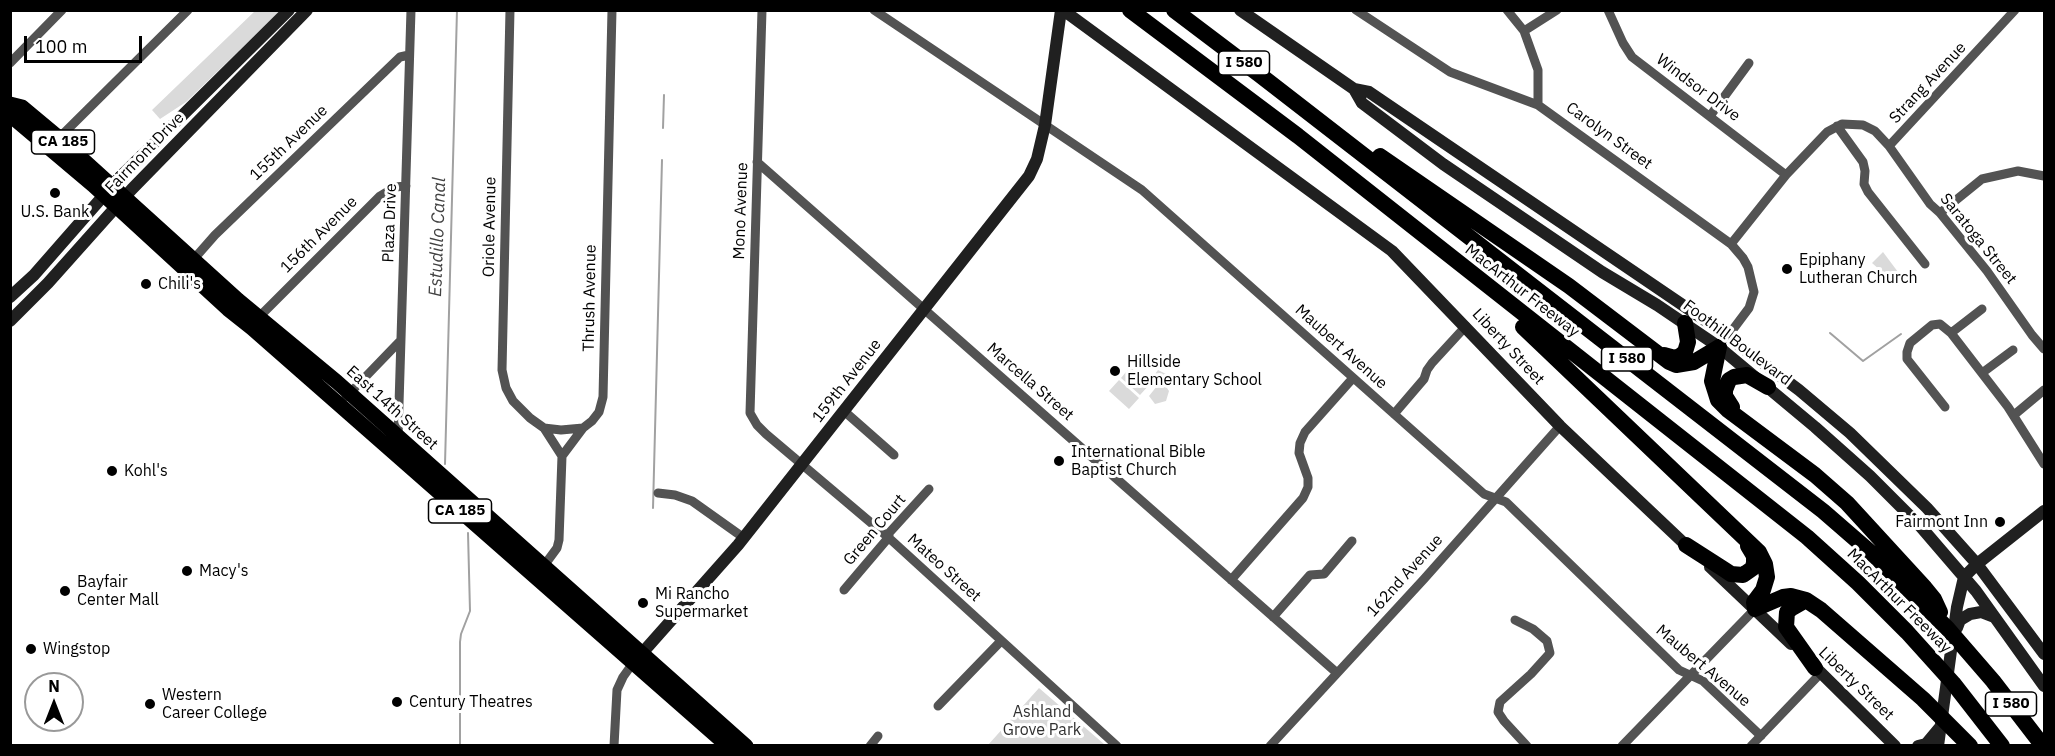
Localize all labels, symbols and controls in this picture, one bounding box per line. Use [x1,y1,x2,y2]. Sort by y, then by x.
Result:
scale bar [27,24,146,62]
text: 100 m [35,35,87,58]
street label: Strang Avenue [1886,38,1970,128]
street label: Windsor Drive [1652,50,1744,126]
road number: I 580 [1218,51,1270,75]
street label: Carolyn Street [1562,98,1656,174]
street label: 155th Avenue [246,101,332,185]
street label: Fairmont Drive [102,108,188,198]
road number: CA 185 [32,130,94,154]
street label: Mono Avenue [730,162,752,260]
water label: Estudillo Canal [425,177,451,297]
street label: Oriole Avenue [480,177,500,277]
street label: Plaza Drive [379,183,401,263]
marker: U.S. Bank [48,186,62,200]
street label: Saratoga Street [1936,190,2020,288]
street label: 156th Avenue [277,193,361,277]
place label: U.S. Bank [21,202,89,222]
street label: MacArthur Freeway [1461,240,1583,342]
street label: Thrush Avenue [579,244,601,352]
place label: Epiphany Lutheran Church [1799,250,1918,288]
marker: Epiphany Lutheran Church [1780,262,1794,276]
place label: Chili's [158,274,201,294]
marker: Chili's [139,277,153,291]
street label: Foothill Boulevard [1679,296,1795,390]
street label: Maubert Avenue [1291,301,1391,393]
street label: Liberty Street [1468,305,1548,389]
street label: 159th Avenue [808,335,886,427]
street label: Marcella Street [983,339,1077,425]
road number: I 580 [1602,347,1652,371]
place label: Hillside Elementary School [1127,352,1262,390]
street label: East 14th Street [342,362,442,454]
marker: Hillside Elementary School [1108,364,1122,378]
place label: International Bible Baptist Church [1071,442,1206,480]
marker: International Bible Baptist Church [1052,454,1066,468]
place label: Kohl's [124,461,168,481]
marker: Kohl's [105,464,119,478]
street label: Green Court [840,491,910,569]
road number: CA 185 [428,499,492,523]
place label: Fairmont Inn [1895,512,1988,532]
marker: Fairmont Inn [1993,515,2007,529]
street label: Mateo Street [903,530,985,606]
street label: 162nd Avenue [1363,531,1447,621]
street label: MacArthur Freeway [1843,545,1955,657]
place label: Macy's [199,561,249,581]
marker: Macy's [180,564,194,578]
place label: Bayfair Center Mall [77,572,159,610]
marker: Bayfair Center Mall [58,584,72,598]
place label: Mi Rancho Supermarket [655,584,748,622]
marker: Mi Rancho Supermarket [636,596,650,610]
street label: Maubert Avenue [1652,621,1754,711]
place label: Wingstop [43,639,110,659]
marker: Wingstop [24,642,38,656]
street label: Liberty Street [1814,643,1898,725]
north arrow [24,672,84,732]
text: N [48,676,60,696]
place label: Western Career College [162,685,267,723]
place label: Century Theatres [409,692,533,712]
road number: I 580 [1986,692,2036,716]
marker: Century Theatres [390,695,404,709]
marker: Western Career College [143,697,157,711]
park label: Ashland Grove Park [1003,702,1081,740]

